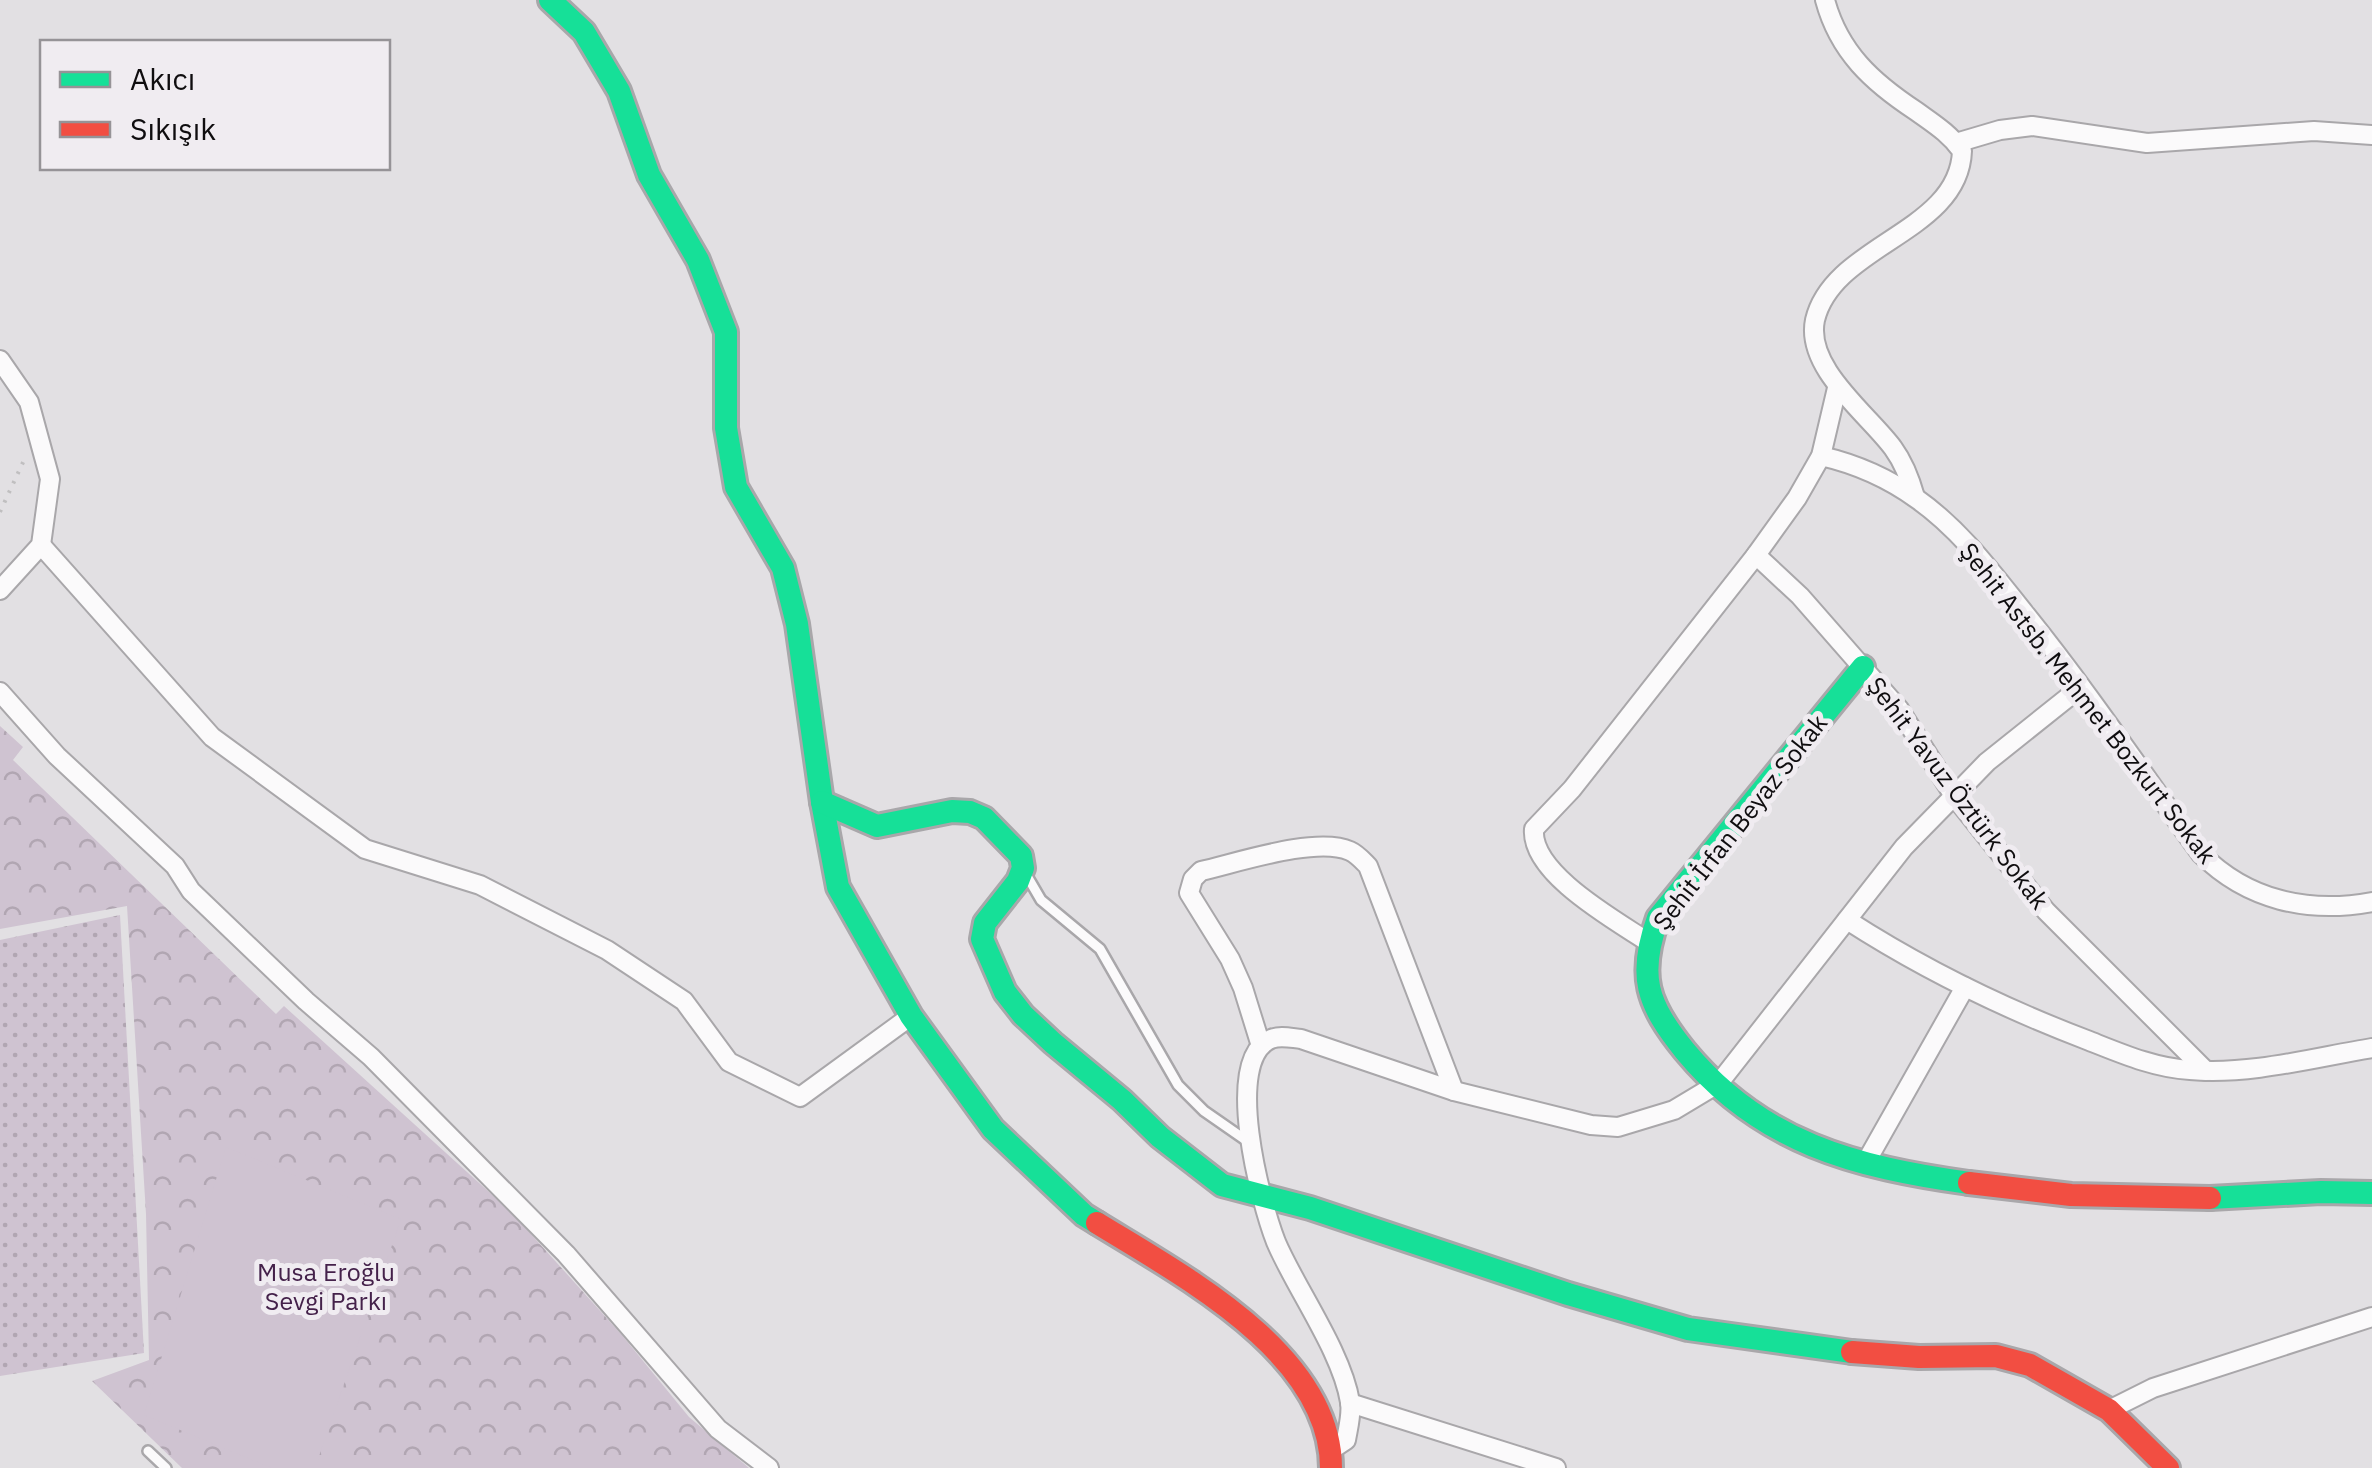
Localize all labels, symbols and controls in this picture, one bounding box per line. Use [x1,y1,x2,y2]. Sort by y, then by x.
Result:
legend [40,40,390,170]
text: Akıcı [130,59,195,98]
text: Sıkışık [130,109,216,148]
street label: Şehit Astsb. Mehmet Bozkurt Sokak [1953,536,2224,870]
street label: Şehit Yavuz Öztürk Sokak [1860,670,2057,916]
street label: Şehit İrfan Beyaz Sokak [1645,707,1834,936]
park label: Musa Eroğlu Sevgi Parkı [257,1255,395,1317]

